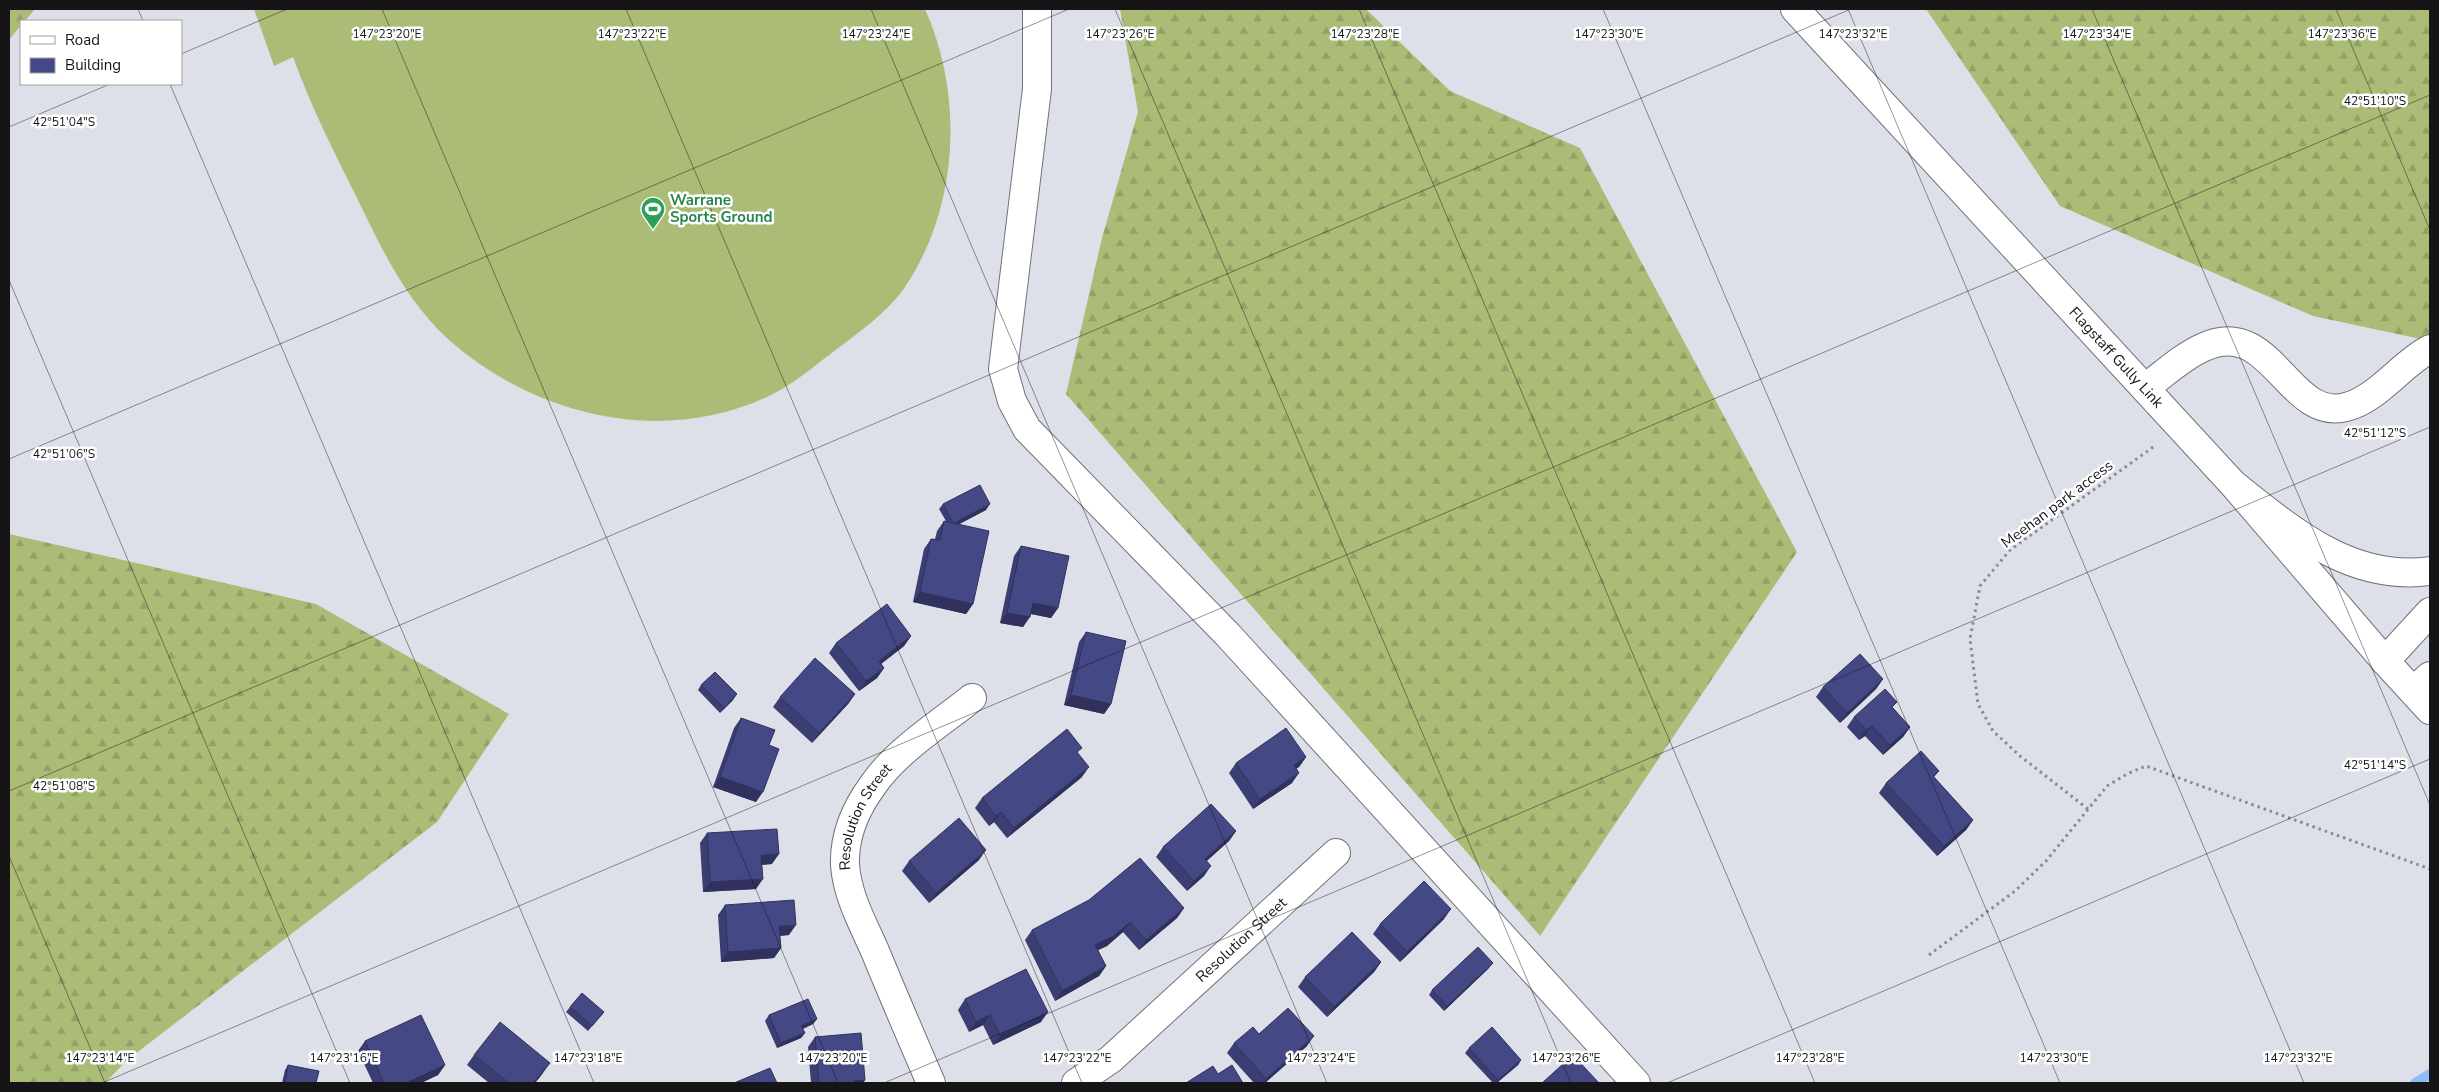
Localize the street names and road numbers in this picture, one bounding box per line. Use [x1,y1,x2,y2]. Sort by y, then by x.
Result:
street label: Flagstaff Gully Link [2065,303,2168,413]
street label: Meehan park access [1997,455,2117,553]
street label: Resolution Street [835,758,897,871]
street label: Resolution Street [1191,892,1292,987]

